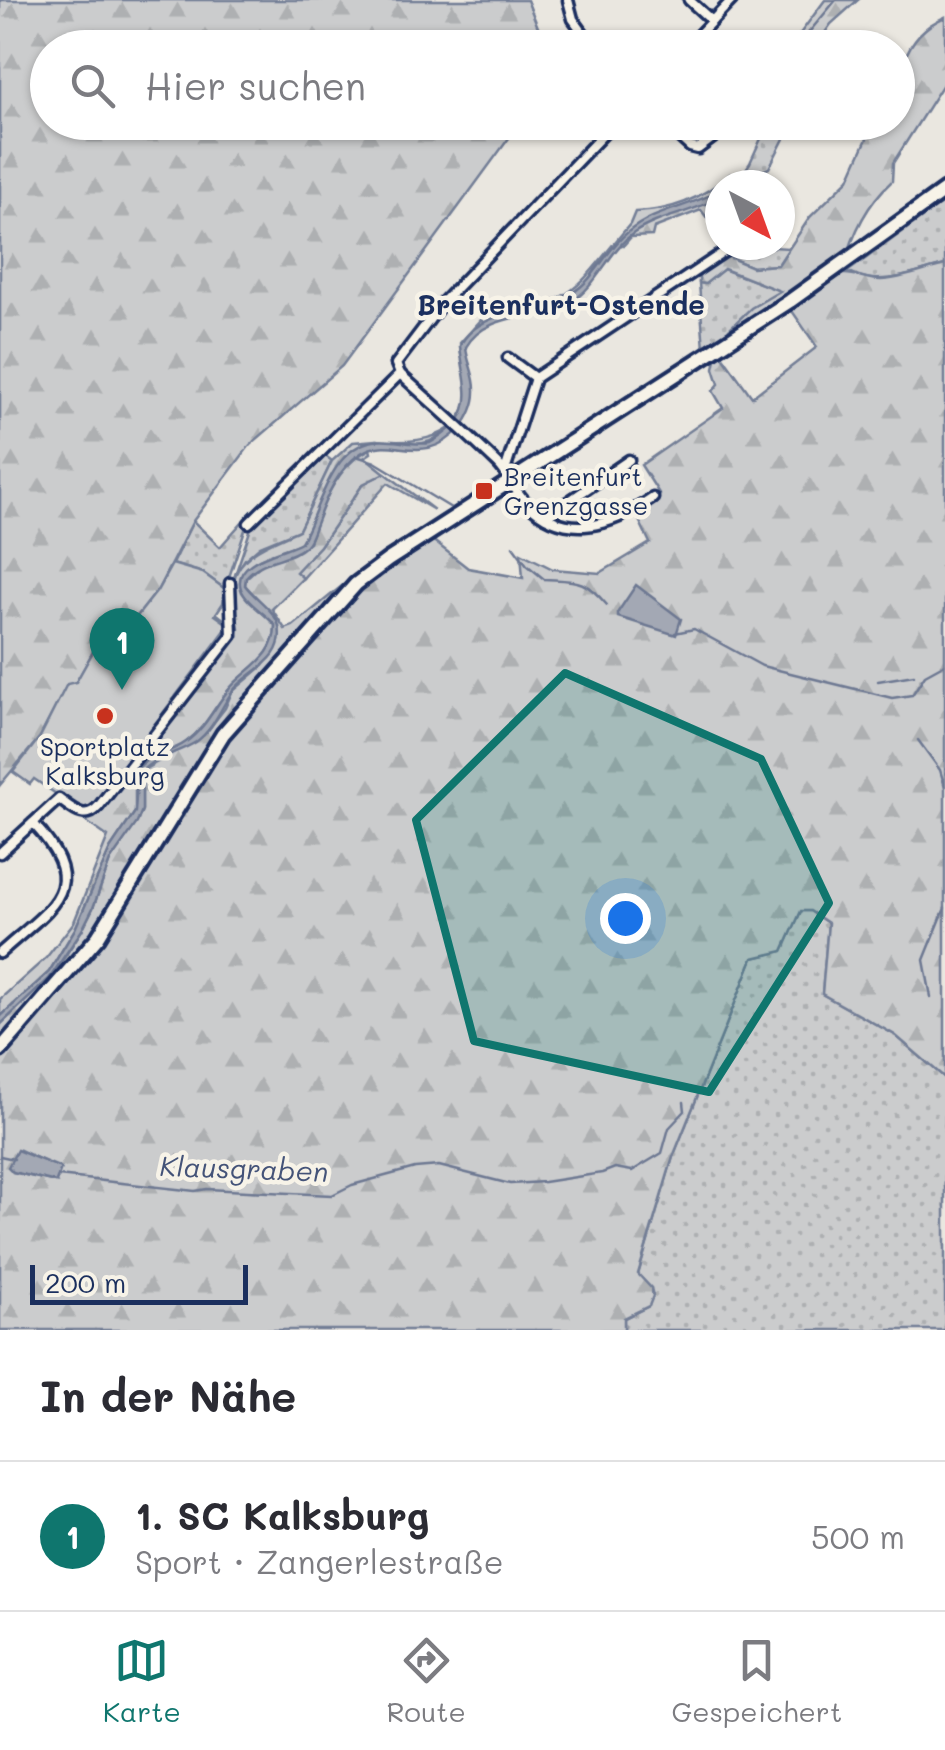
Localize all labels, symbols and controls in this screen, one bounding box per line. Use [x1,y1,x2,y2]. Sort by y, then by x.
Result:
search box [30,30,915,140]
icon: search [65,58,120,113]
text: Hier suchen [145,60,366,110]
north arrow [705,170,795,260]
district label: Breitenfurt-Ostende [417,286,705,322]
place label: Breitenfurt Grenzgasse [504,460,648,521]
marker: Breitenfurt Grenzgasse [473,480,495,502]
pin: 1 [90,608,154,690]
marker: Sportplatz Kalksburg [94,705,116,727]
place label: Sportplatz Kalksburg [40,730,170,791]
your location [600,893,651,944]
water label: Klausgraben [159,1147,329,1189]
scale bar [30,1260,248,1304]
text: 200 m [45,1264,126,1300]
text: In der Nähe [40,1368,296,1423]
text: 1. SC Kalksburg [135,1490,430,1540]
text: 1 [65,1515,80,1557]
text: 500 m [811,1515,905,1557]
text: Sport · Zangerlestraße [135,1540,504,1582]
tab: Karte [103,1633,181,1729]
tab: Route [386,1633,466,1729]
tab: Gespeichert [671,1633,842,1729]

